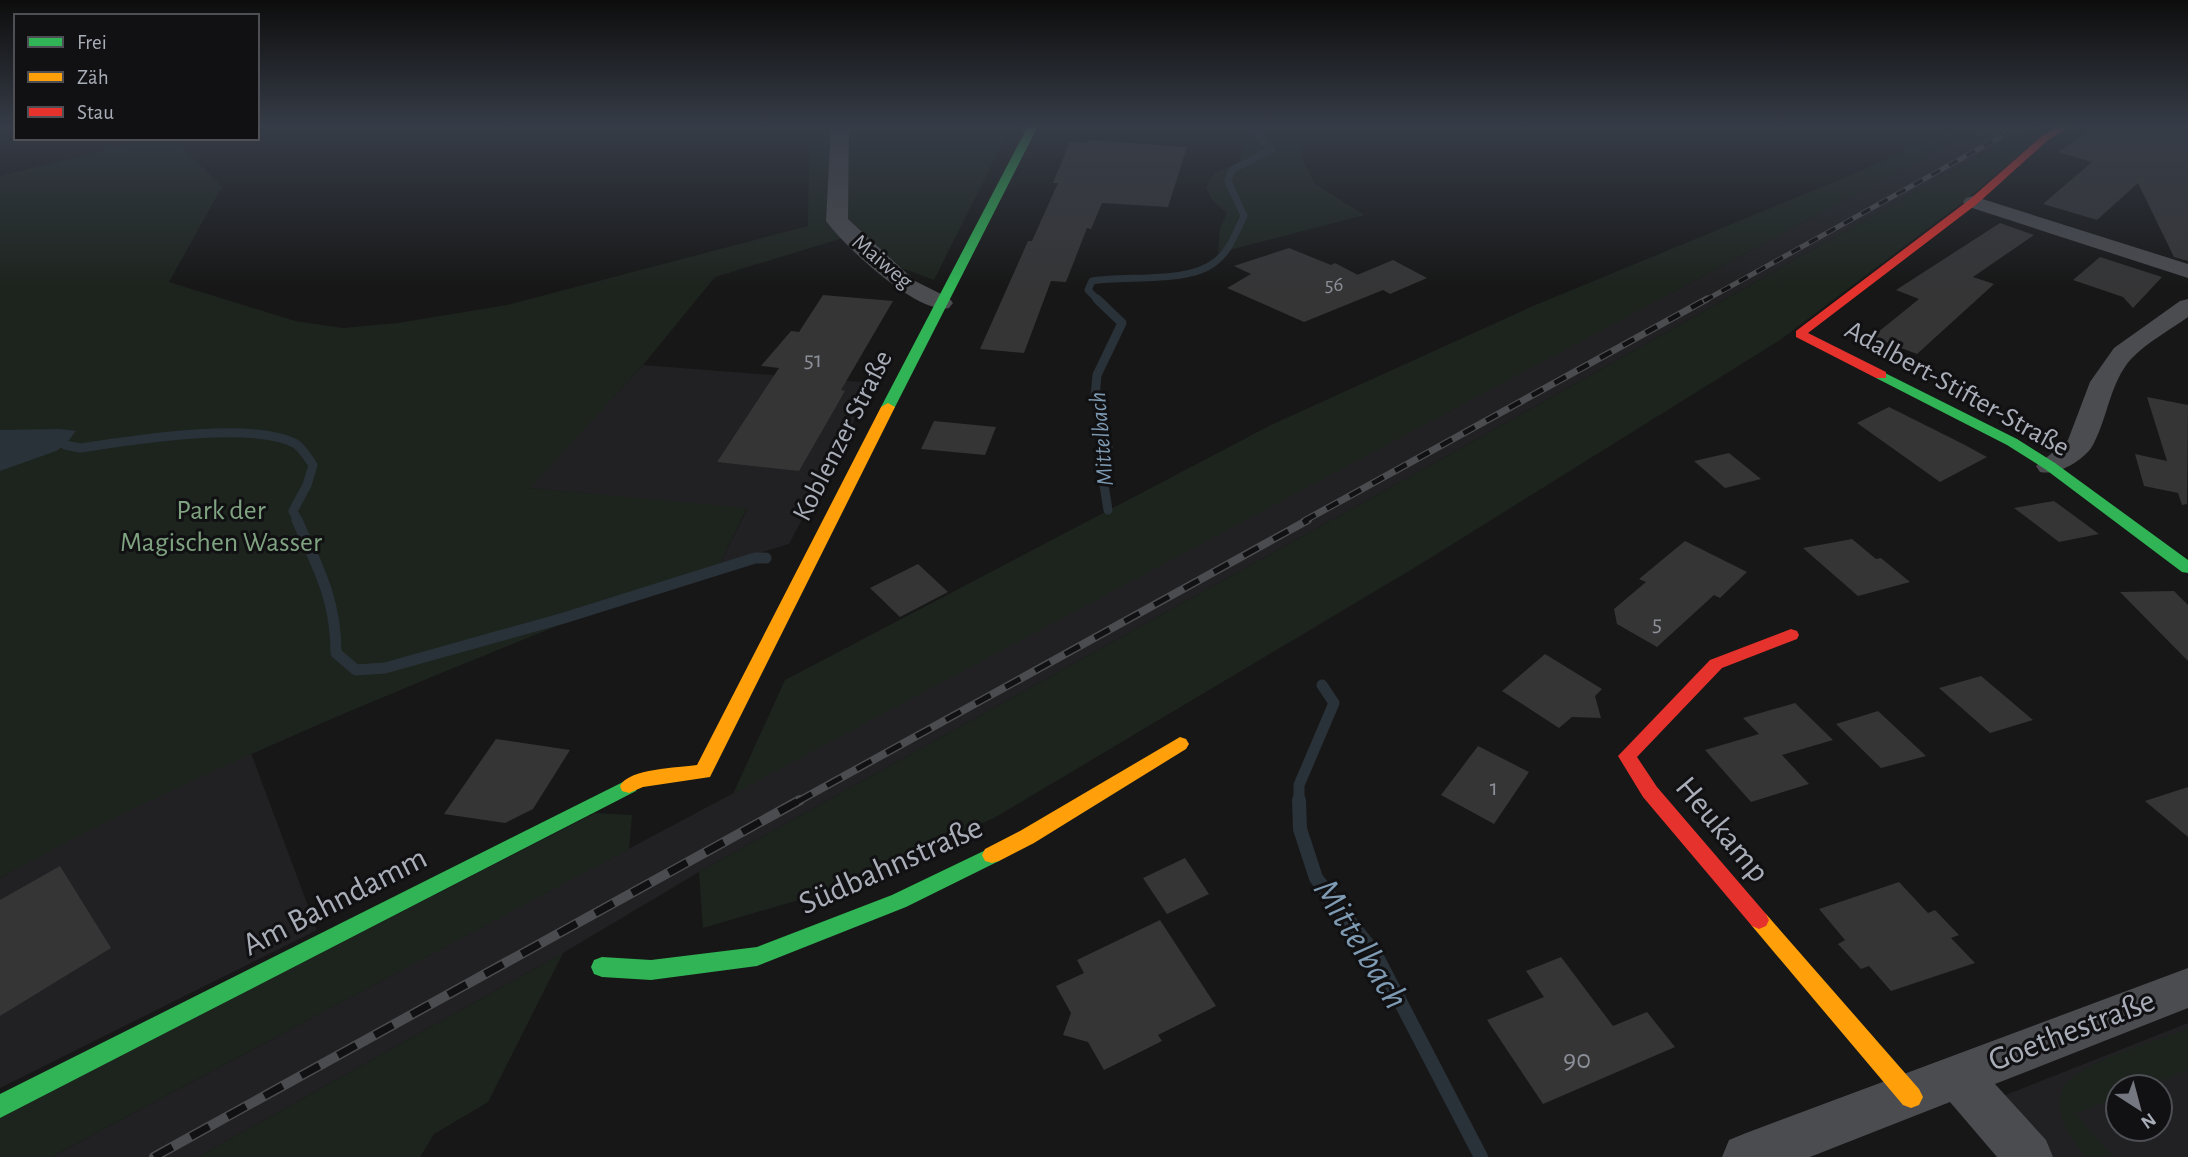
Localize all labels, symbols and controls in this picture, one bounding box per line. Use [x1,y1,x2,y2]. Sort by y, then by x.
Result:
legend [14,14,259,140]
text: Frei [77,32,107,53]
text: Zäh [77,67,109,88]
text: Stau [77,102,114,123]
street label: Maiweg [847,230,917,294]
house number: 56 [1325,274,1343,295]
street label: Adalbert-Stifter-Straße [1840,316,2074,462]
street label: Koblenzer Straße [788,346,898,526]
house number: 51 [804,348,822,372]
water label: Mittelbach [1086,391,1118,487]
park label: Park der Magischen Wasser [120,497,322,557]
house number: 5 [1652,612,1662,636]
street label: Heukamp [1669,771,1775,889]
house number: 1 [1490,776,1498,800]
street label: Südbahnstraße [794,811,988,921]
street label: Am Bahndamm [238,841,432,963]
water label: Mittelbach [1307,873,1415,1015]
street label: Goethestraße [1984,984,2160,1078]
house number: 90 [1563,1046,1591,1074]
north arrow [2104,1073,2174,1143]
text: N [2137,1109,2159,1132]

